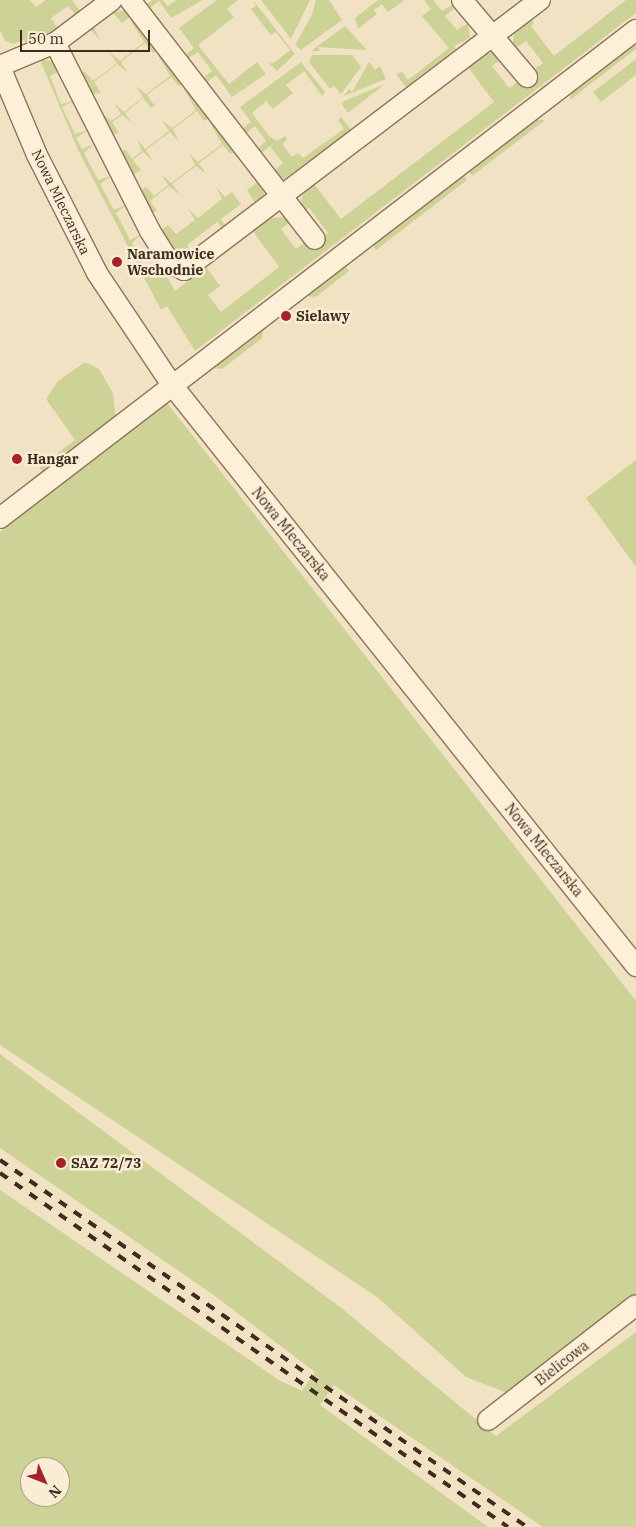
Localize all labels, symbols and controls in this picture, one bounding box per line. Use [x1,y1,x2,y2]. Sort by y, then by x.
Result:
scale bar [22,20,152,52]
text: 50 m [28,29,64,48]
street label: Nowa Mleczarska [28,147,94,257]
place label: Naramowice Wschodnie [127,246,214,278]
marker: Naramowice Wschodnie [111,256,123,268]
place label: Sielawy [296,308,350,324]
marker: Sielawy [280,310,292,322]
place label: Hangar [27,451,79,467]
marker: Hangar [11,453,23,465]
street label: Nowa Mleczarska [248,484,334,584]
street label: Nowa Mleczarska [501,800,587,900]
place label: SAZ 72/73 [71,1155,141,1171]
marker: SAZ 72/73 [55,1157,67,1169]
street label: Bielicowa [532,1337,592,1389]
north arrow [20,1457,70,1507]
text: N [45,1481,65,1502]

